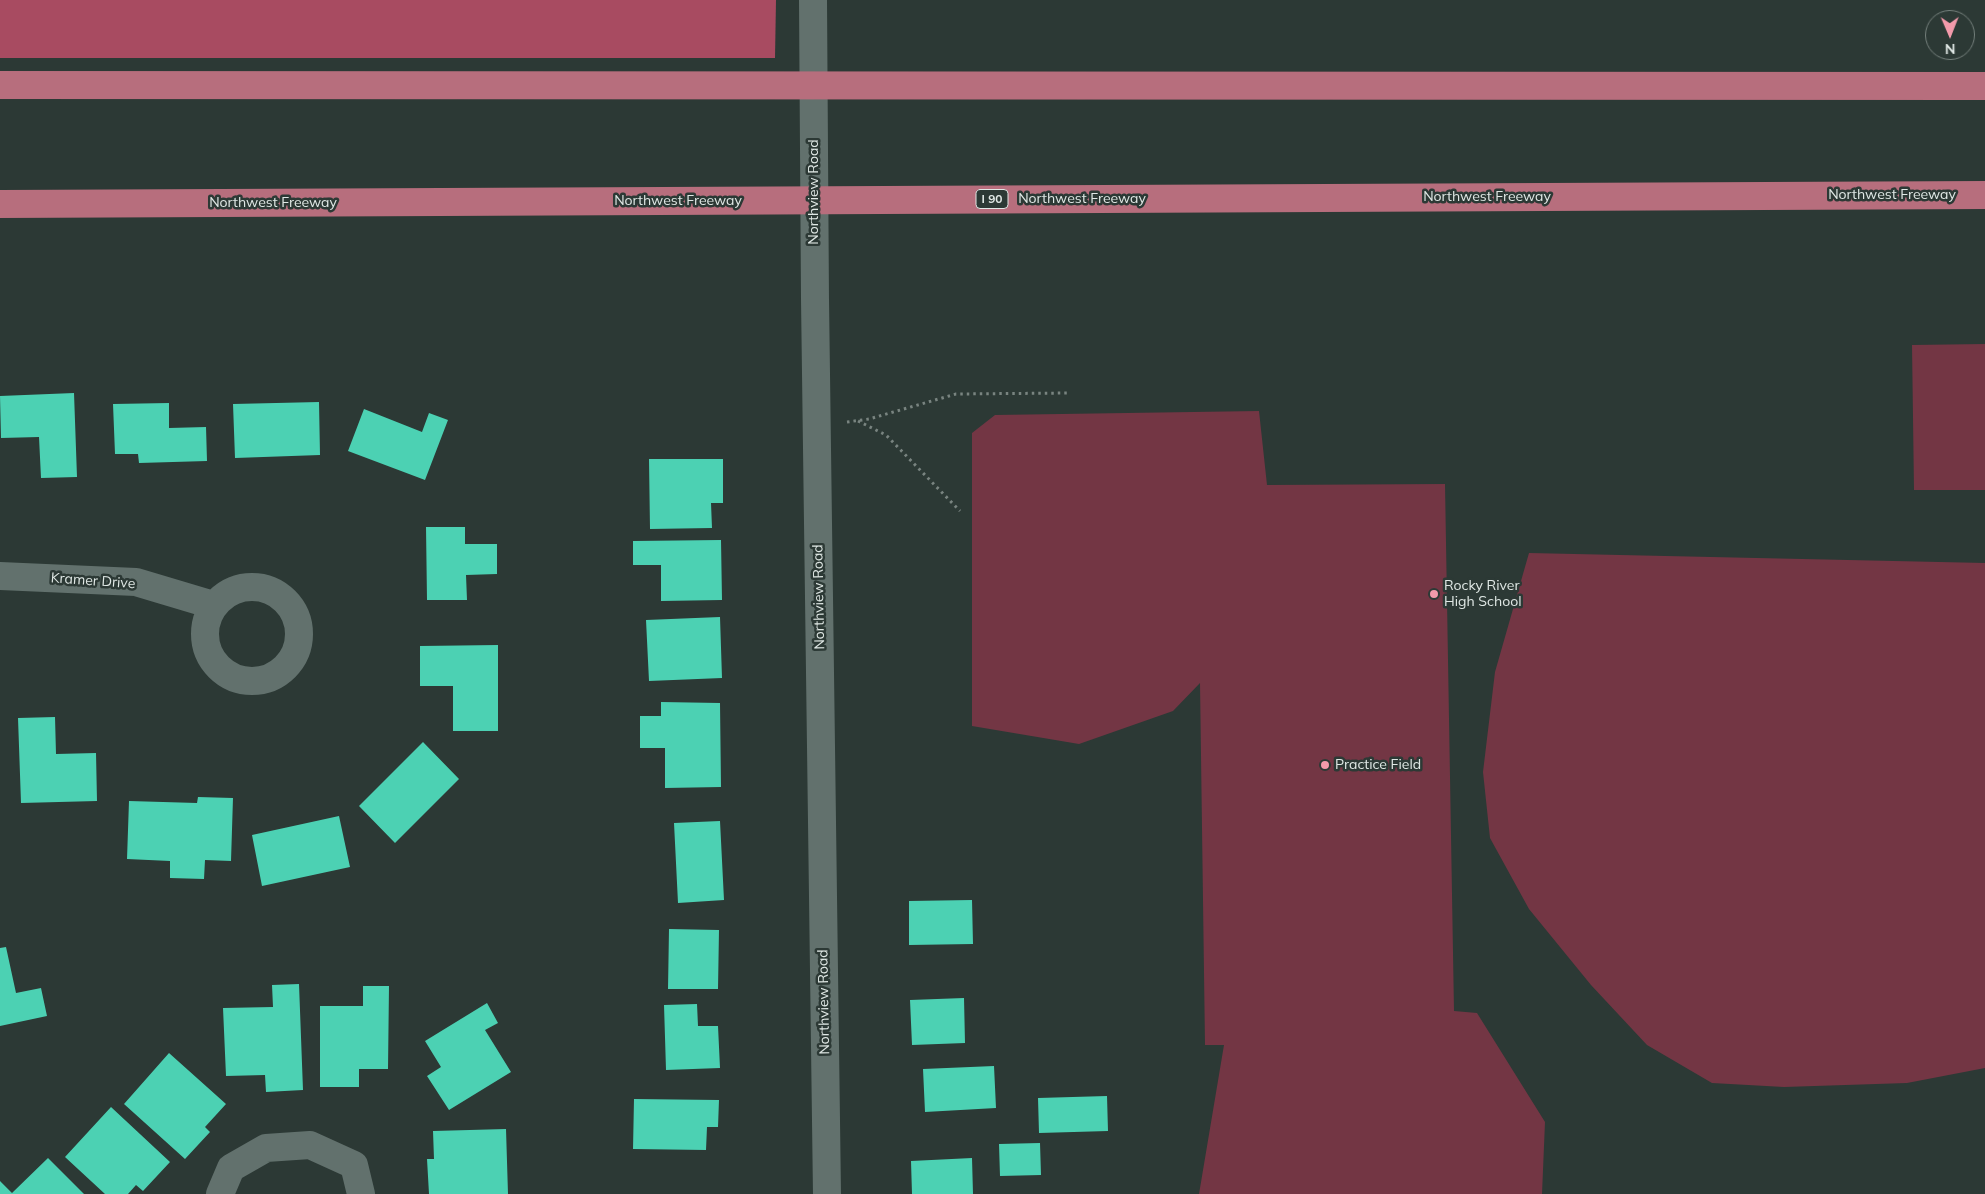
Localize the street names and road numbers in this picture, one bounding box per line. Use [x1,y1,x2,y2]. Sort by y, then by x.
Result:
street label: Northview Road [806,139,822,245]
street label: Northwest Freeway [1828,187,1956,203]
street label: Northwest Freeway [1423,189,1551,205]
road number: I 90 [976,190,1008,208]
street label: Northwest Freeway [1018,191,1146,207]
street label: Northwest Freeway [614,193,742,209]
street label: Northwest Freeway [209,195,337,211]
street label: Northview Road [810,544,828,650]
street label: Kramer Drive [50,570,136,592]
street label: Northview Road [815,949,833,1055]

